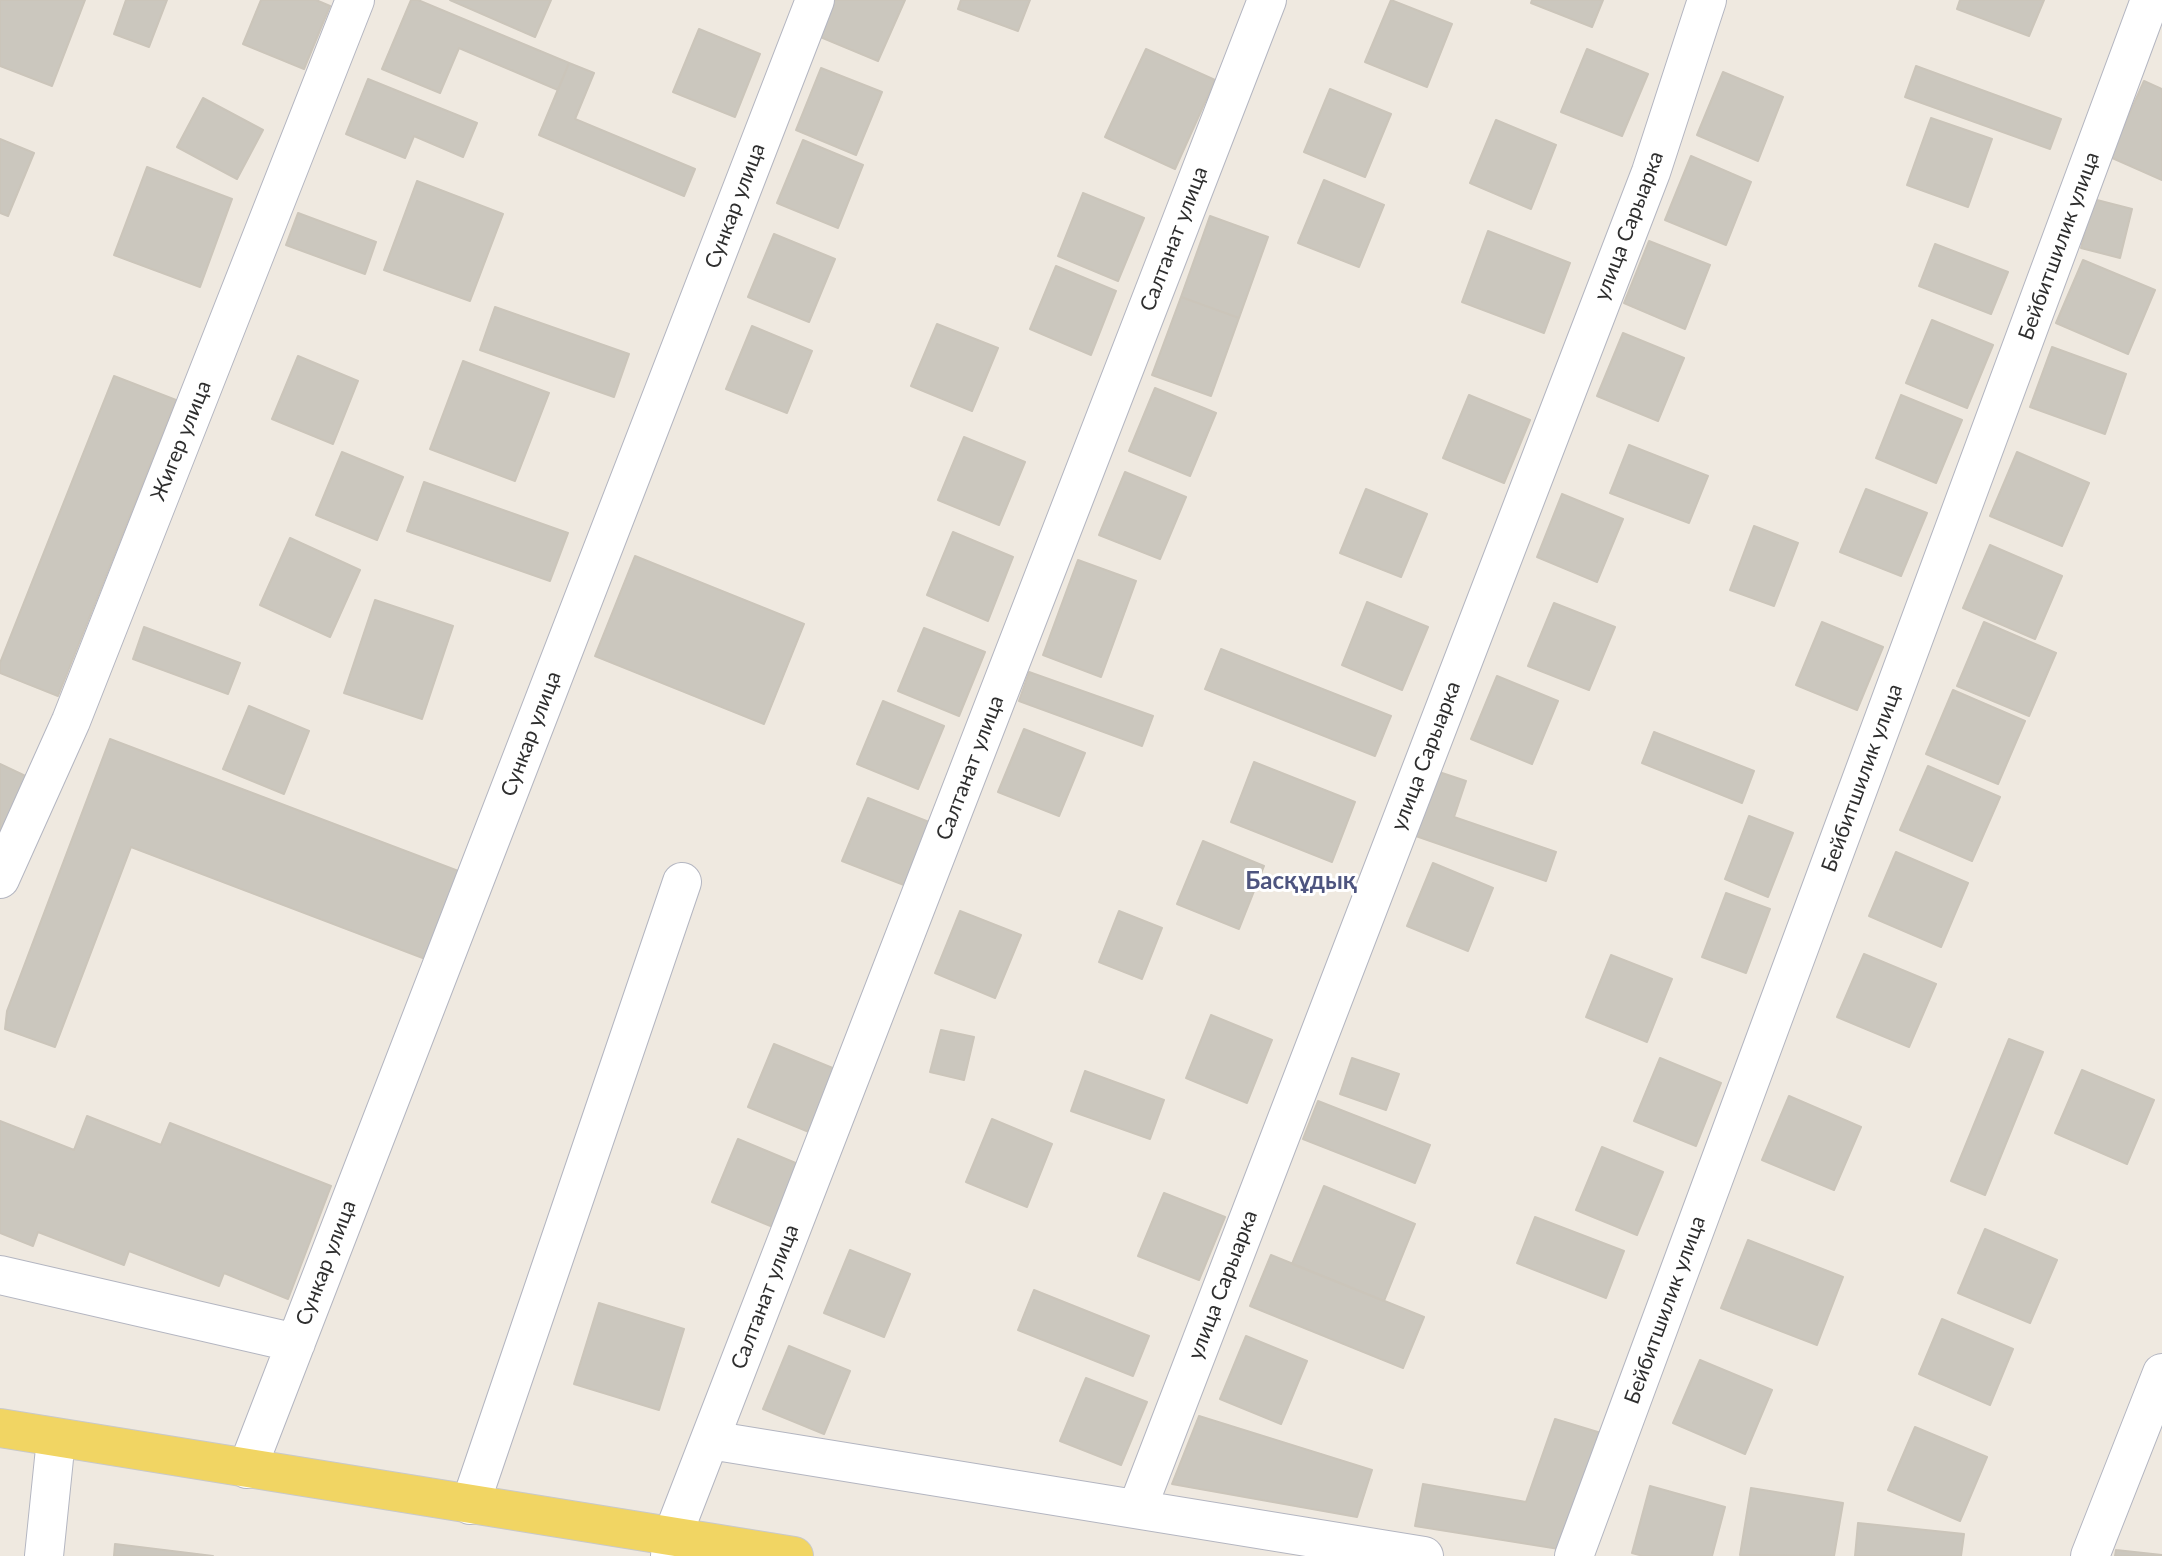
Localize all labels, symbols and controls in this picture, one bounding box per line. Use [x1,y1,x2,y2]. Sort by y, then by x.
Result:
street label: Сункар улица [700,140,770,272]
street label: улица Сарыарка [1589,148,1669,304]
street label: Бейбитшилик улица [2013,148,2105,344]
street label: Салтанат улица [1135,163,1213,315]
street label: Жигер улица [145,377,217,505]
street label: Сункар улица [496,668,566,800]
street label: улица Сарыарка [1386,678,1466,834]
street label: Бейбитшилик улица [1816,680,1908,876]
street label: Салтанат улица [931,692,1009,844]
district label: Басқұдық [1245,867,1357,895]
street label: Сункар улица [291,1197,361,1329]
street label: улица Сарыарка [1183,1207,1263,1363]
street label: Бейбитшилик улица [1619,1212,1711,1408]
street label: Салтанат улица [726,1221,804,1373]

